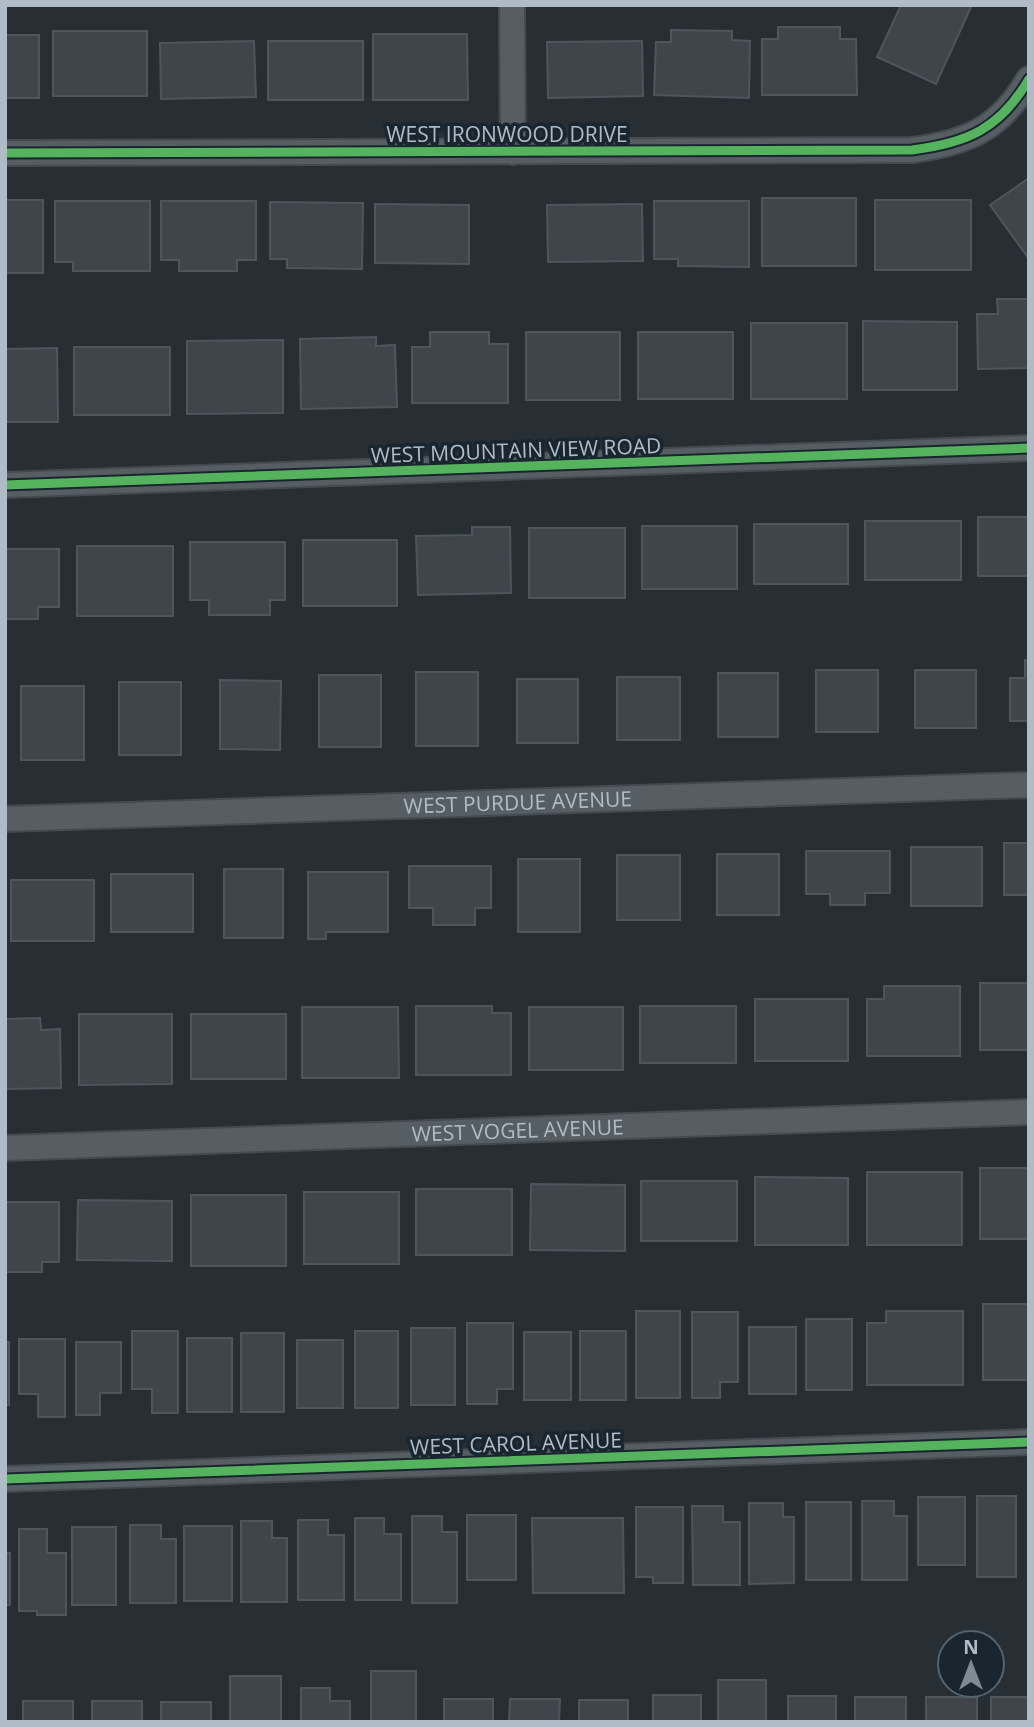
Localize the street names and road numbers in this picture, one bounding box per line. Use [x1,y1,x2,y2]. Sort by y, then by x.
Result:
street label: WEST IRONWOOD DRIVE [386,120,628,148]
street label: WEST MOUNTAIN VIEW ROAD [370,431,662,469]
street label: WEST PURDUE AVENUE [403,784,632,820]
street label: WEST VOGEL AVENUE [411,1112,624,1148]
street label: WEST CAROL AVENUE [410,1425,622,1461]

